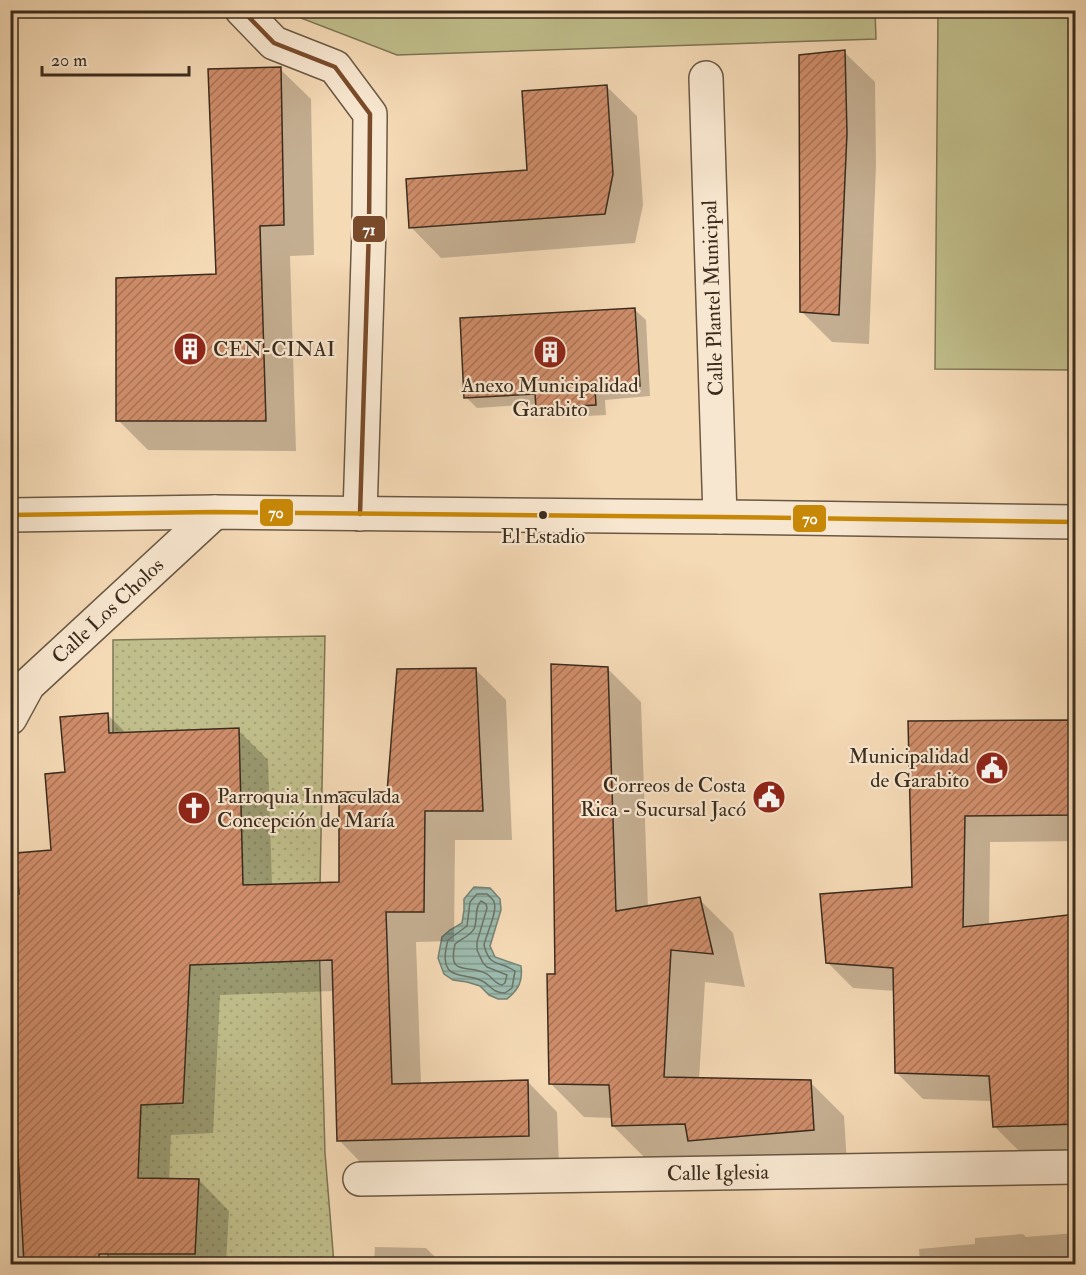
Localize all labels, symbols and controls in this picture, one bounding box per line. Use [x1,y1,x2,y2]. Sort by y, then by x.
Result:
scale bar [42,39,189,77]
text: 20 m [51,49,87,72]
street label: Calle Plantel Municipal [696,199,730,396]
line badge: 71 [352,215,386,243]
text: 71 [362,220,376,240]
building icon: CEN-CINAI [172,331,208,367]
building icon: Anexo Municipalidad Garabito [532,334,568,370]
place label: CEN-CINAI [213,336,335,363]
place label: Anexo Municipalidad Garabito [460,372,639,423]
line badge: 70 [259,498,294,527]
text: 70 [268,503,284,523]
line badge: 70 [792,504,827,533]
marker: El Estadio [537,509,549,521]
text: 70 [802,509,818,529]
place label: El Estadio [501,524,585,549]
street label: Calle Los Cholos [46,552,170,670]
place label: Municipalidad de Garabito [848,743,970,794]
public building icon: Municipalidad de Garabito [974,750,1010,786]
place label: Correos de Costa Rica - Sucursal Jacó [580,772,746,823]
public building icon: Correos de Costa Rica - Sucursal Jacó [751,779,787,815]
place label: Parroquia Inmaculada Concepción de María [217,783,401,834]
church icon: Parroquia Inmaculada Concepción de María [176,790,212,826]
street label: Calle Iglesia [667,1159,770,1187]

